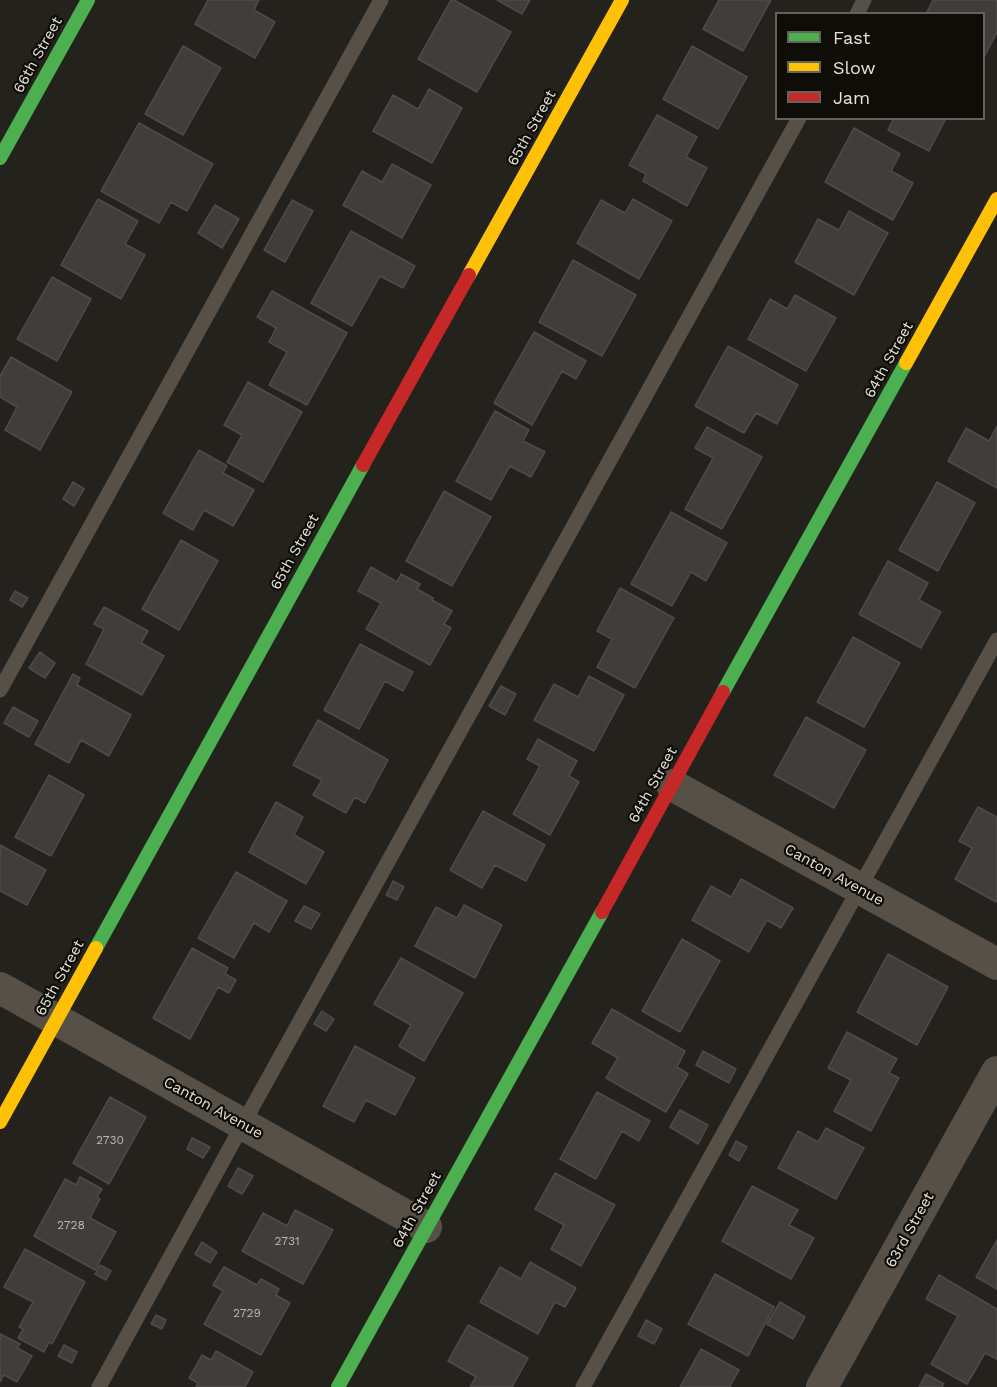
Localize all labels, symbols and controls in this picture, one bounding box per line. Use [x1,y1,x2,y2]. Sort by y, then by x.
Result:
legend [775,12,985,120]
street label: 66th Street [10,14,66,96]
text: Fast [833,27,870,48]
text: Slow [833,57,876,78]
street label: 65th Street [504,87,560,169]
text: Jam [833,87,870,108]
street label: 64th Street [861,319,917,401]
street label: 65th Street [267,511,323,593]
street label: 64th Street [625,744,681,826]
street label: Canton Avenue [781,840,887,910]
street label: 65th Street [32,937,88,1019]
street label: Canton Avenue [160,1073,266,1143]
house number: 2730 [96,1133,124,1147]
street label: 64th Street [389,1169,445,1251]
street label: 63rd Street [882,1189,938,1271]
house number: 2728 [57,1218,85,1232]
house number: 2731 [274,1234,300,1248]
house number: 2729 [233,1306,261,1320]

